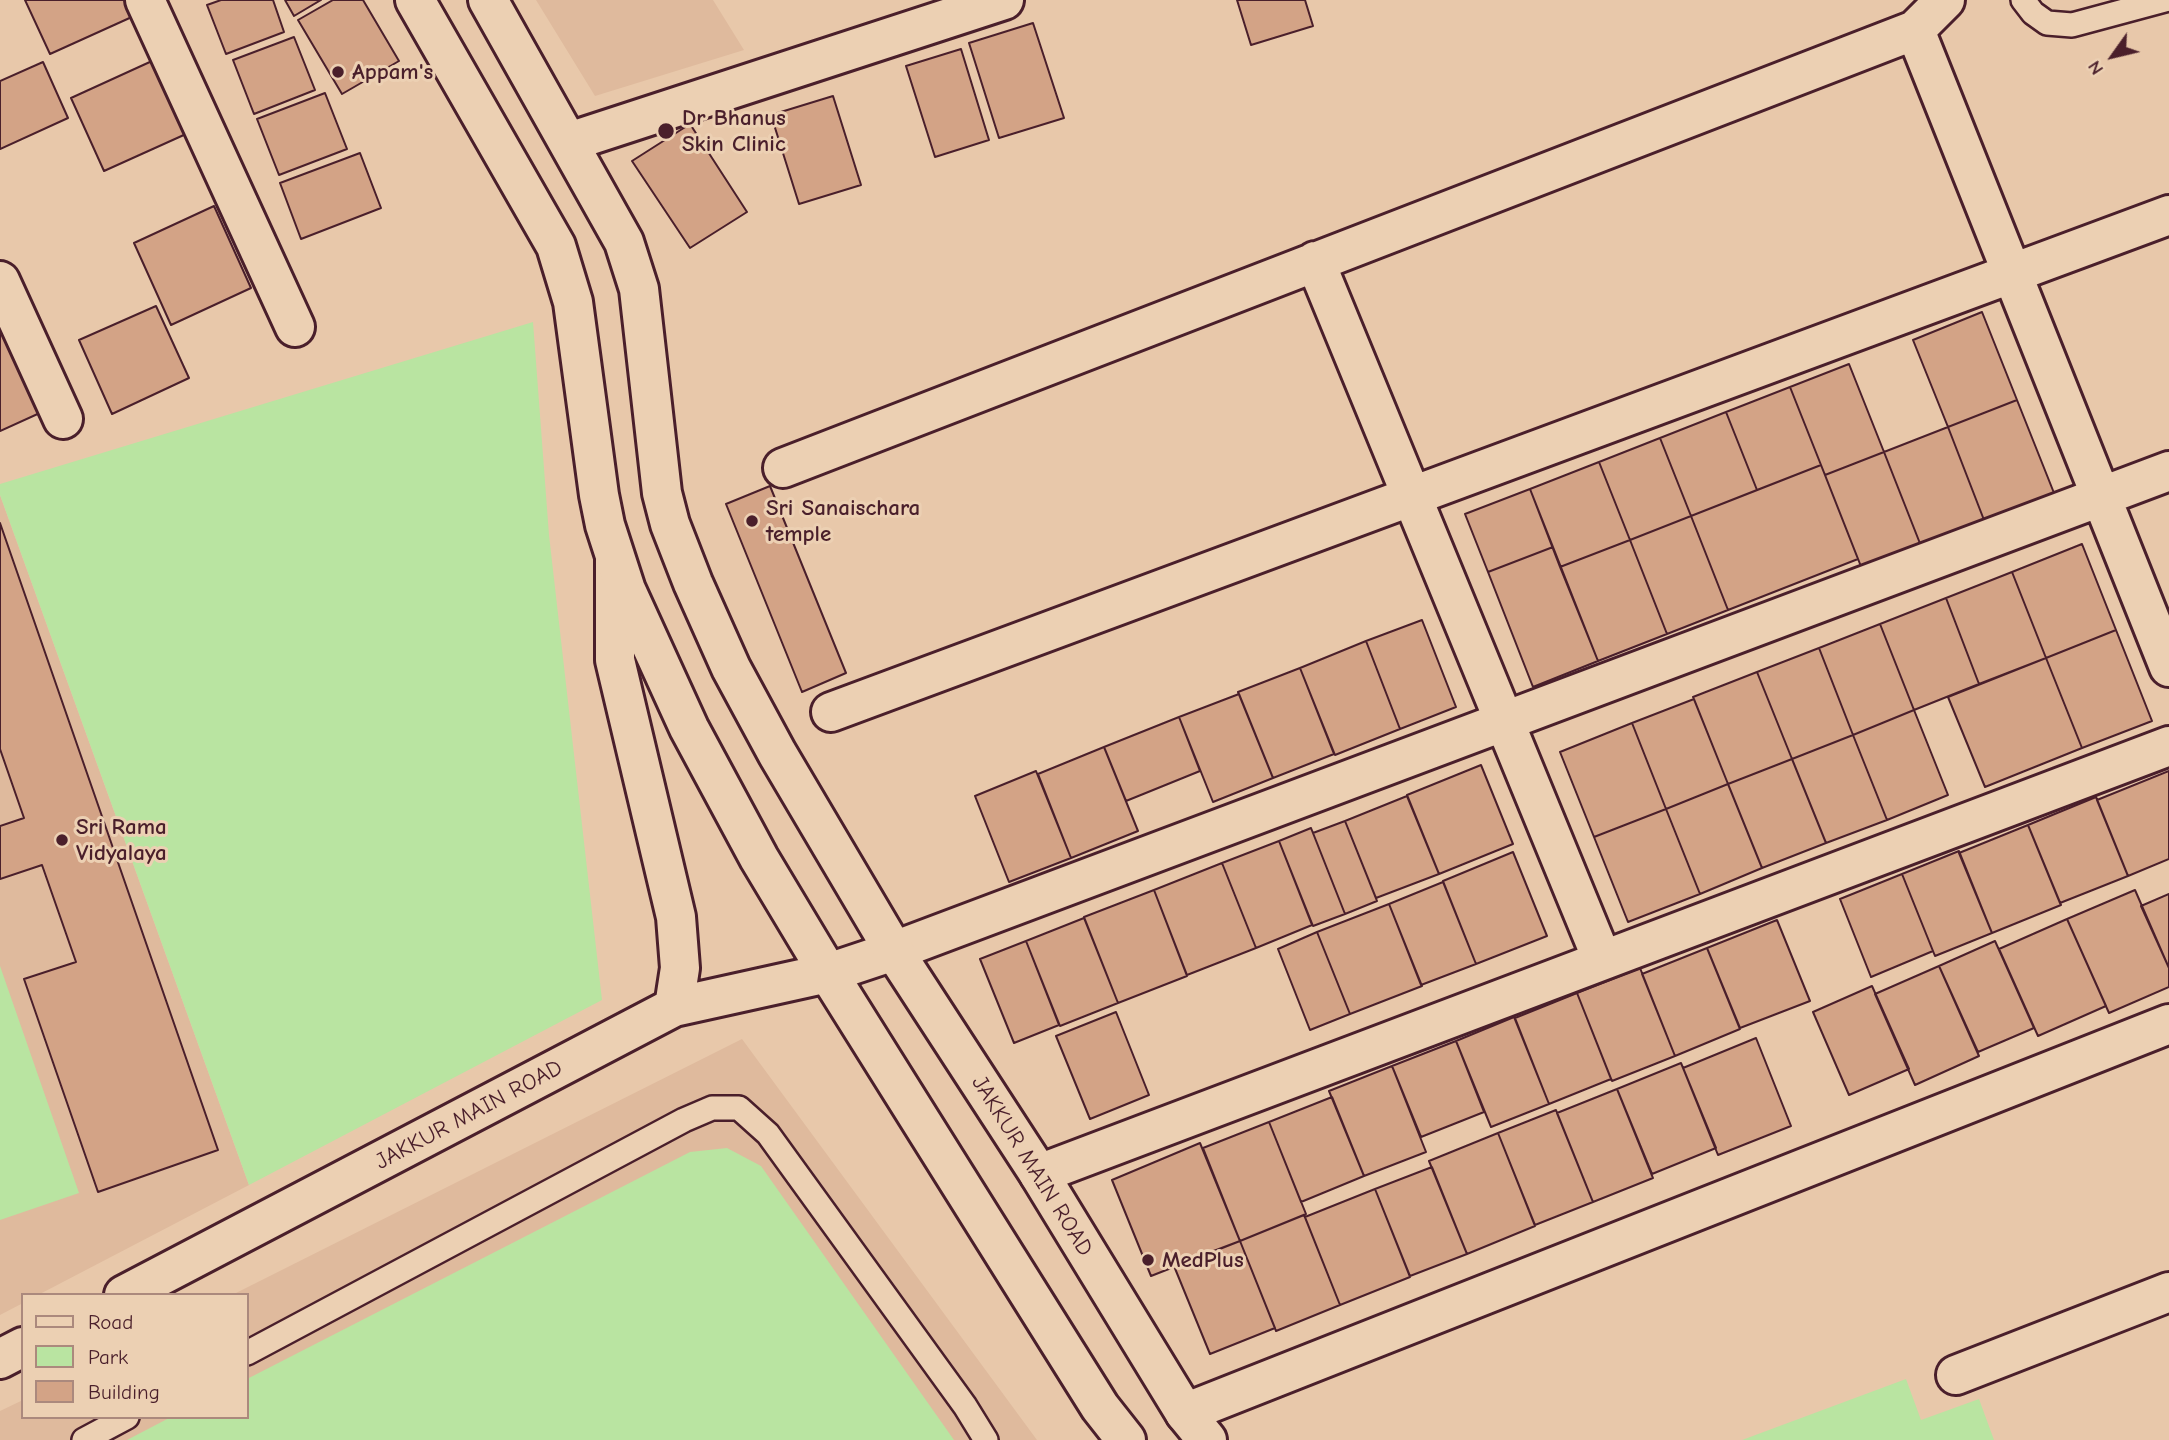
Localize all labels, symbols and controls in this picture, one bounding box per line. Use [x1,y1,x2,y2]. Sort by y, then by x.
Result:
north arrow [2078,21,2148,91]
text: N [2083,56,2108,79]
place label: Appam's [352,58,433,86]
marker: Appam's [330,64,346,80]
place label: Dr Bhanus Skin Clinic [682,104,786,158]
marker: Dr Bhanus Skin Clinic [656,121,676,141]
place label: Sri Sanaischara temple [766,494,920,548]
marker: Sri Sanaischara temple [744,513,760,529]
place label: Sri Rama Vidyalaya [76,813,167,867]
marker: Sri Rama Vidyalaya [54,832,70,848]
street label: JAKKUR MAIN ROAD [371,1054,567,1176]
street label: JAKKUR MAIN ROAD [965,1071,1099,1261]
place label: MedPlus [1162,1246,1244,1274]
marker: MedPlus [1140,1252,1156,1268]
legend [21,1293,248,1419]
text: Road [88,1310,133,1334]
text: Park [88,1345,128,1369]
text: Building [88,1380,160,1404]

